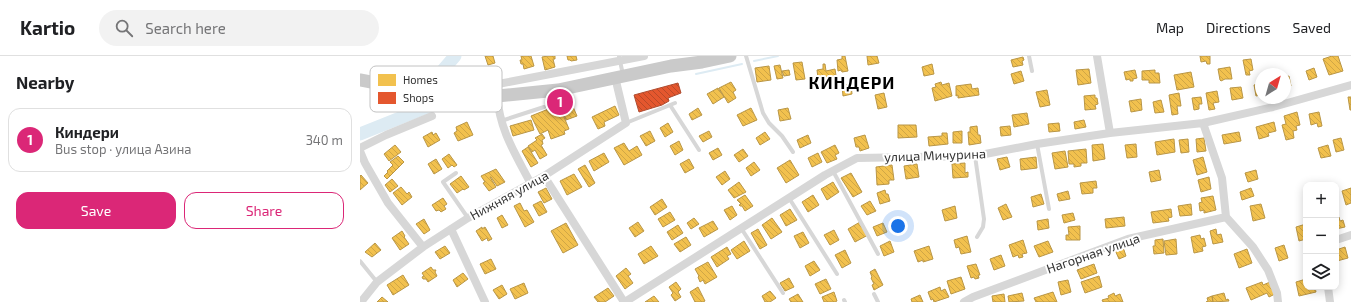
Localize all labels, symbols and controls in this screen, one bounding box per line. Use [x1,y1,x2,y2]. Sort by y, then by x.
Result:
search box [99,10,379,46]
text: Kartio [20,16,75,39]
icon: search [113,17,135,39]
text: Search here [145,19,226,37]
text: Map [1156,19,1184,36]
text: Directions [1206,19,1271,36]
text: Saved [1293,19,1331,36]
legend [370,66,502,112]
north arrow [1255,68,1291,104]
text: Nearby [16,72,74,92]
district label: КИНДЕРИ [809,72,895,92]
text: Homes [403,73,438,86]
pin: 1 [547,87,573,117]
text: Shops [403,91,434,104]
text: Киндери [55,123,119,141]
text: 1 [27,132,33,148]
text: 340 m [306,132,343,148]
text: Bus stop · улица Азина [55,141,191,157]
street label: улица Мичурина [884,145,986,165]
street label: Нижняя улица [467,167,551,223]
map controls [1303,182,1339,290]
button: + [1303,182,1339,218]
button: Save [16,192,176,229]
button: Share [184,192,344,229]
your location [888,216,908,236]
button: − [1303,218,1339,254]
street label: Нагорная улица [1044,230,1142,276]
button: layers [1303,254,1339,290]

